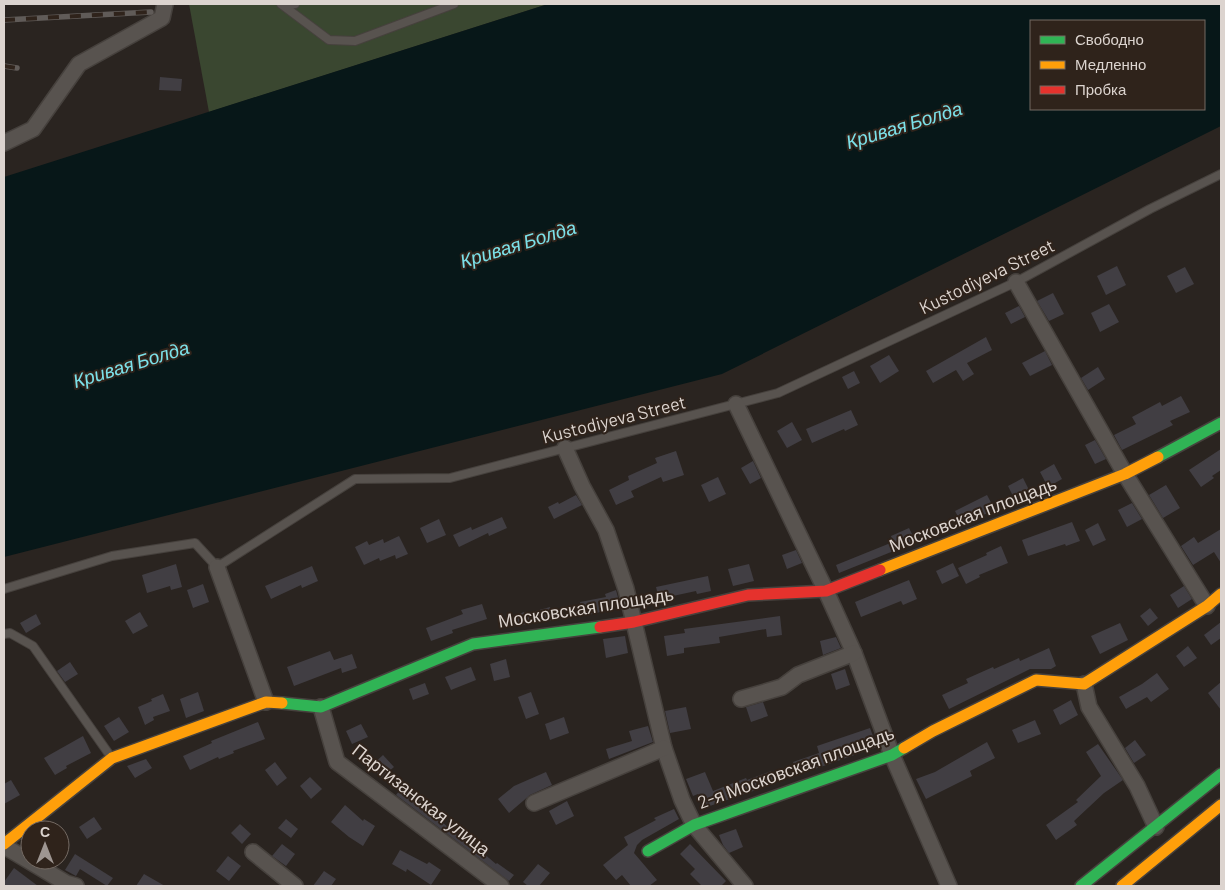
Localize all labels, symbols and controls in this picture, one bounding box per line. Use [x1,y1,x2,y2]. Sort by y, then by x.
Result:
legend [1030,20,1205,110]
text: Свободно [1075,30,1144,48]
text: Медленно [1075,55,1146,73]
text: Пробка [1075,80,1127,98]
water label: Кривая Болда [843,96,965,153]
water label: Кривая Болда [457,215,579,272]
street label: Kustodiyeva Street [915,234,1058,318]
water label: Кривая Болда [70,335,192,392]
street label: Kustodiyeva Street [540,391,688,448]
street label: Московская площадь [886,472,1059,556]
street label: Московская площадь [496,582,675,632]
street label: 2-я Московская площадь [694,721,897,813]
street label: Партизанская улица [348,738,496,861]
north arrow [20,820,70,870]
text: С [40,823,50,840]

